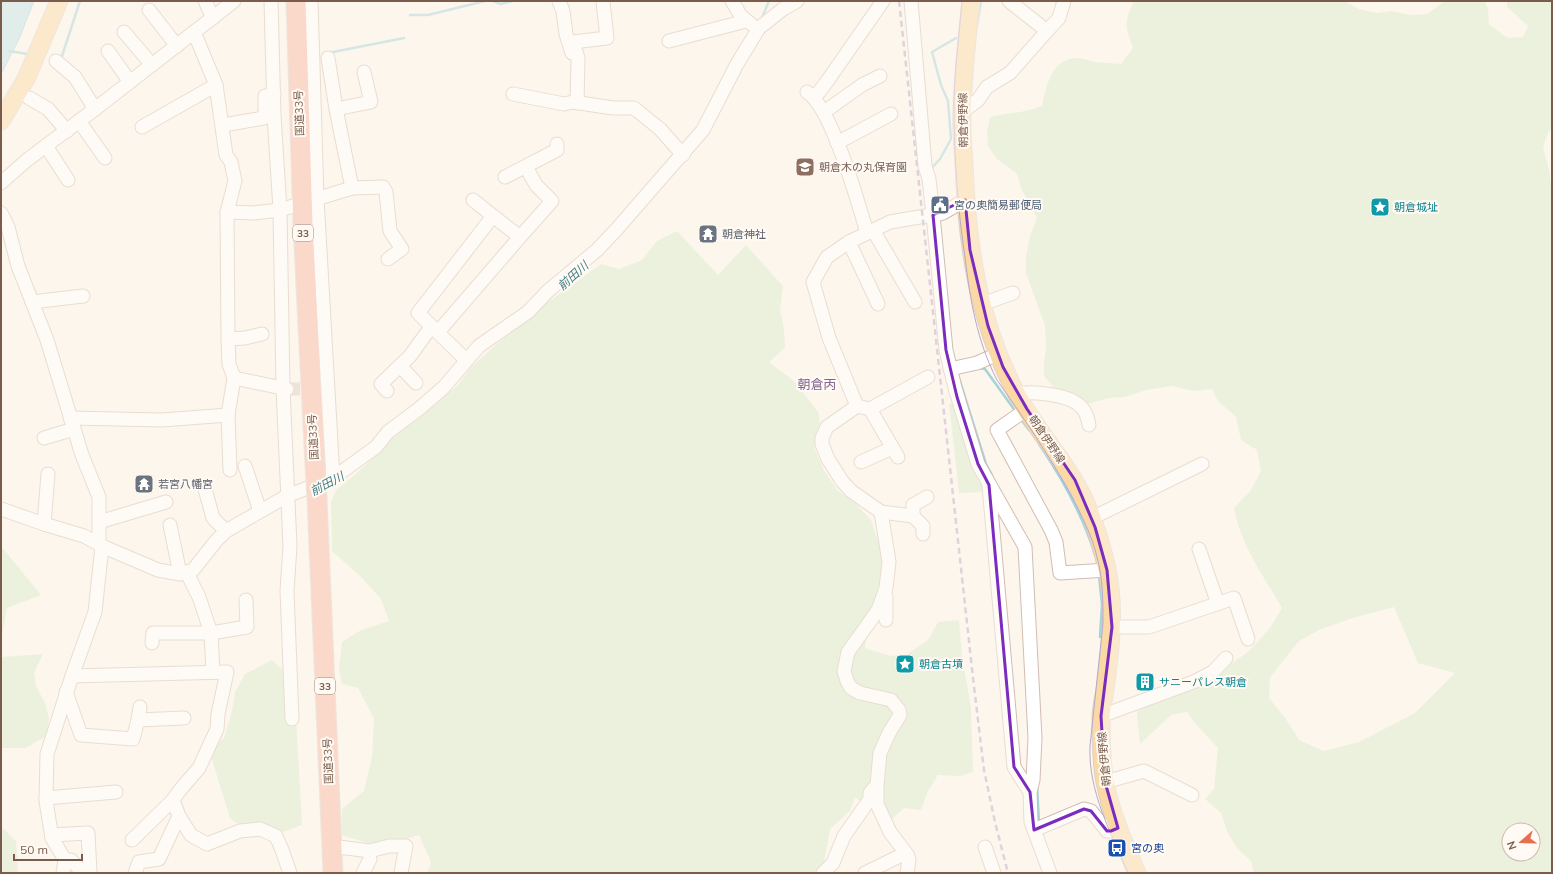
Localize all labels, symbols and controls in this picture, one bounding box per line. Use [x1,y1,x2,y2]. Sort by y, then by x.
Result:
street label: 国道33号 [291,90,307,136]
street label: 朝倉伊野線 [956,92,970,148]
school or university icon: 朝倉木の丸保育園 [794,156,816,178]
place label: 朝倉木の丸保育園 [819,160,907,174]
public building icon: 宮の奥簡易郵便局 [929,194,951,216]
place icon: 朝倉城址 [1369,196,1391,218]
place label: 宮の奥簡易郵便局 [954,198,1042,212]
place label: 朝倉城址 [1394,200,1438,214]
temple icon: 朝倉神社 [697,223,719,245]
road number: 33 [293,225,313,241]
place label: 朝倉神社 [722,227,766,241]
water label: 前田川 [554,257,593,293]
district label: 朝倉丙 [797,376,837,392]
street label: 朝倉伊野線 [1026,412,1068,466]
street label: 国道33号 [305,414,321,460]
water label: 前田川 [307,468,348,499]
temple icon: 若宮八幡宮 [133,473,155,495]
place label: 若宮八幡宮 [158,477,213,491]
place icon: 朝倉古墳 [894,653,916,675]
place label: 朝倉古墳 [919,657,963,671]
building icon: サニーパレス朝倉 [1134,671,1156,693]
place label: サニーパレス朝倉 [1159,675,1247,689]
road number: 33 [315,678,335,694]
street label: 朝倉伊野線 [1095,731,1113,787]
street label: 国道33号 [320,738,336,784]
north arrow [1501,822,1541,862]
scale bar [14,836,82,862]
bus stop icon: 宮の奥 [1106,837,1128,859]
text: N [1504,839,1520,852]
place label: 宮の奥 [1131,841,1165,855]
text: 50 m [20,842,48,857]

